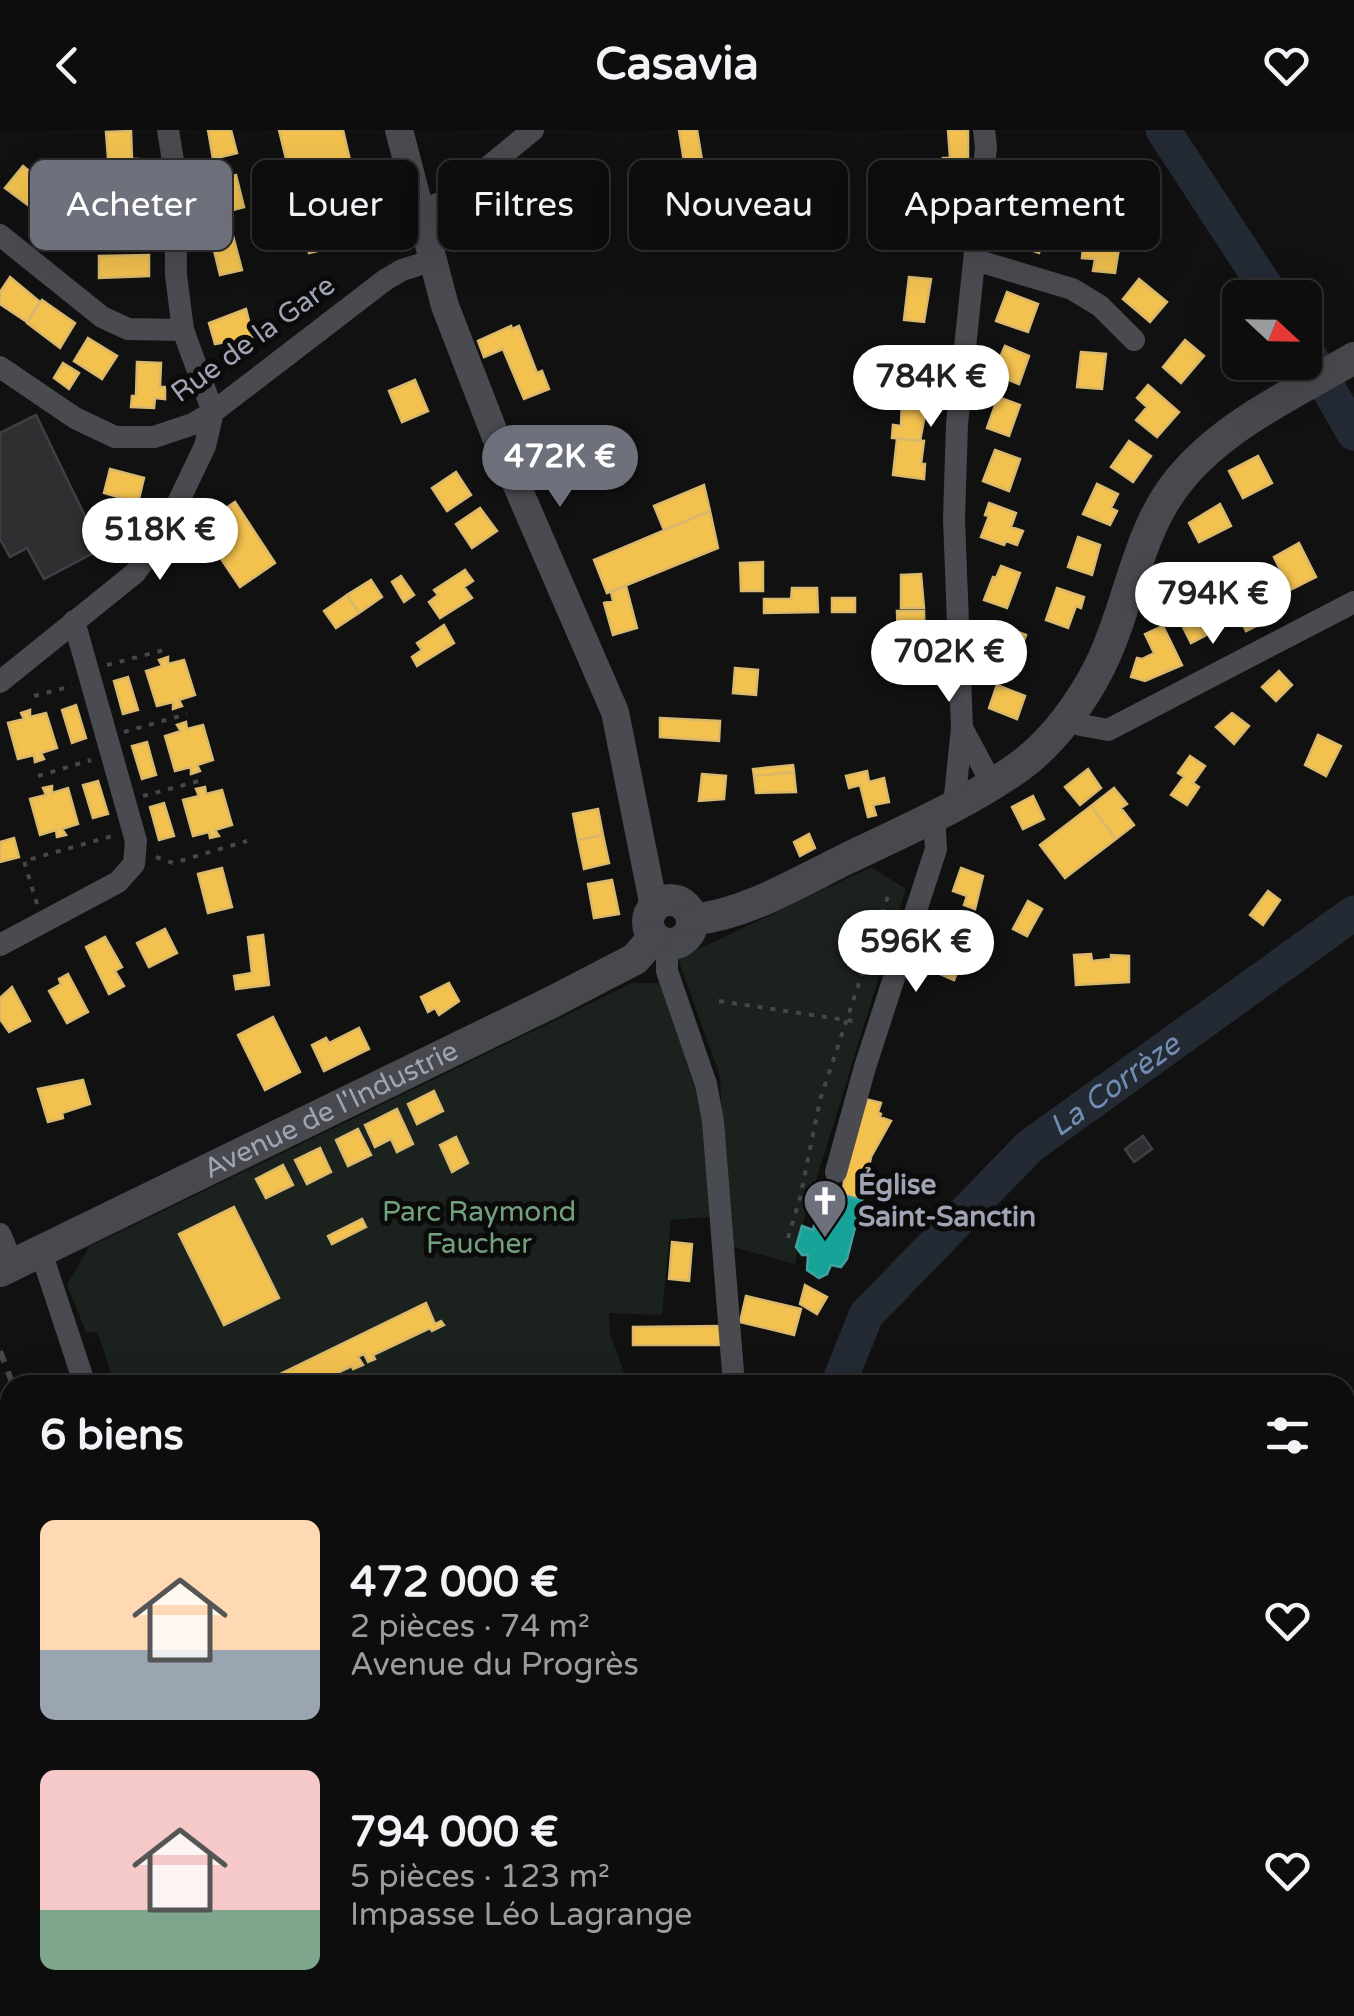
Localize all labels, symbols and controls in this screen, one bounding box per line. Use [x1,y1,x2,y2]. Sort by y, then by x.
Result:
icon: back [40,38,95,93]
text: Casavia [595,38,759,92]
icon: heart [1259,38,1314,93]
chip: Acheter [30,160,232,250]
chip: Louer [252,160,418,250]
chip: Filtres [438,160,609,250]
chip: Nouveau [629,160,848,250]
chip: Appartement [868,160,1160,250]
street label: Rue de la Gare [165,268,341,410]
north arrow [1222,280,1322,380]
map controls [1222,280,1322,380]
pin: 784K € [850,345,1012,430]
text: 784K € [875,358,987,396]
pin: 472K € [479,425,641,510]
text: 472K € [504,438,616,476]
pin: 518K € [79,498,241,583]
text: 518K € [104,511,216,549]
pin: 794K € [1132,562,1294,647]
text: 794K € [1157,575,1269,613]
pin: 702K € [868,620,1030,705]
text: 702K € [893,633,1005,671]
pin: 596K € [835,910,997,995]
text: 596K € [860,923,972,961]
water label: La Corrèze [1042,1025,1189,1145]
street label: Avenue de l'Industrie [198,1033,464,1186]
place label: Église Saint-Sanctin [858,1167,1036,1234]
church icon: Église Saint-Sanctin [802,1178,848,1239]
park label: Parc Raymond Faucher [382,1195,576,1261]
icon: filters [1260,1408,1315,1463]
text: 6 biens [40,1410,184,1461]
text: 472 000 € [350,1557,559,1608]
icon: home [120,1560,240,1680]
icon: heart [1260,1593,1315,1648]
text: 2 pièces · 74 m² [350,1608,590,1646]
text: Avenue du Progrès [350,1646,639,1684]
text: 794 000 € [350,1807,559,1858]
icon: home [120,1810,240,1930]
icon: heart [1260,1843,1315,1898]
text: 5 pièces · 123 m² [350,1858,610,1896]
text: Impasse Léo Lagrange [350,1896,692,1934]

